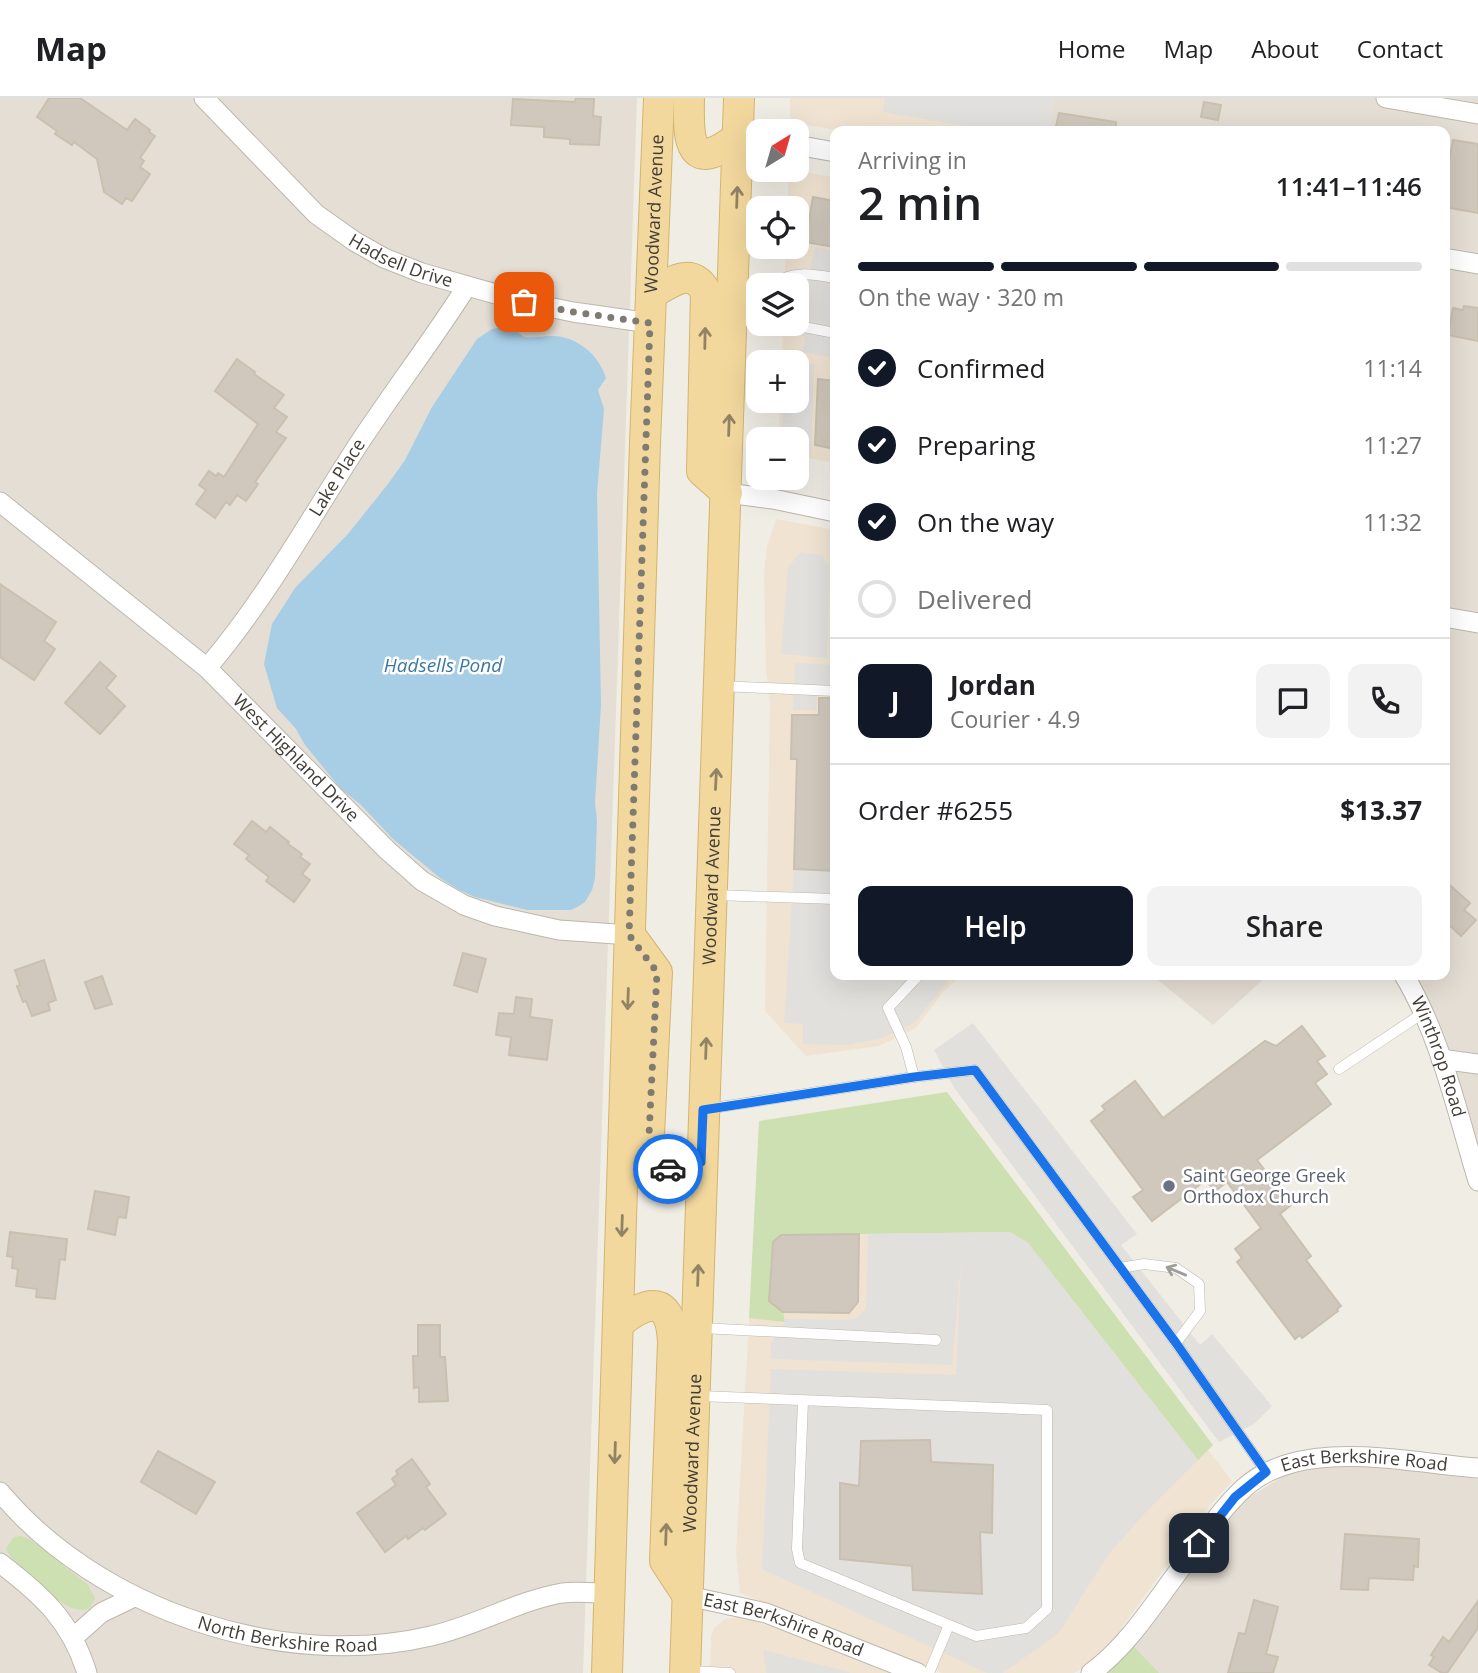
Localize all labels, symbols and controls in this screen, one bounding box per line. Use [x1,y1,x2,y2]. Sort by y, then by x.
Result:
text: Map [35,26,107,71]
text: Home [1058,32,1126,65]
text: Map [1164,32,1213,65]
text: About [1251,32,1319,65]
text: Contact [1357,32,1443,65]
north arrow [746,119,808,182]
map controls [746,119,809,490]
street label: Woodward Avenue [638,134,669,294]
text: Arriving in [858,144,967,176]
text: 11:41–11:46 [1276,168,1422,204]
text: 2 min [858,171,982,233]
one-way arrow [730,186,743,209]
button: locate [746,196,809,259]
street label: Hadsell Drive [345,228,456,292]
pin [494,272,554,332]
button: layers [746,273,809,336]
text: On the way · 320 m [858,281,1064,313]
icon: bag [505,283,543,321]
one-way arrow [698,327,712,350]
icon: check [858,349,896,387]
button: + [746,350,809,413]
text: Confirmed [917,350,1045,386]
text: 11:14 [1363,352,1422,384]
one-way arrow [723,414,736,437]
icon: check [858,426,896,464]
button: − [746,427,809,490]
text: Preparing [917,427,1035,463]
text: 11:27 [1363,429,1422,461]
street label: Lake Place [303,433,370,520]
icon: check [858,503,896,541]
text: On the way [917,504,1054,540]
text: 11:32 [1363,506,1422,538]
text: Delivered [917,581,1032,617]
water label: Hadsells Pond [384,652,503,678]
button: chat [1256,664,1330,738]
button: phone [1348,664,1422,738]
text: Jordan [950,667,1036,703]
text: J [891,683,899,719]
street label: West Highland Drive [228,688,365,826]
text: Courier · 4.9 [950,703,1080,735]
one-way arrow [709,768,722,791]
text: Order #6255 [858,792,1013,828]
text: $13.37 [1340,792,1422,828]
street label: Woodward Avenue [696,806,726,965]
button: Help [858,886,1133,966]
button: Share [1147,886,1422,966]
one-way arrow [621,987,634,1010]
street label: Winthrop Road [1406,992,1472,1119]
one-way arrow [699,1036,712,1059]
courier [633,1134,703,1204]
icon: car [649,1150,687,1188]
place label: Saint George Greek Orthodox Church [1183,1163,1346,1208]
marker: Saint George Greek Orthodox Church [1161,1178,1177,1194]
one-way arrow [615,1214,628,1237]
one-way arrow [691,1264,704,1287]
one-way arrow [1166,1264,1187,1277]
street label: Woodward Avenue [677,1373,706,1533]
one-way arrow [608,1442,621,1465]
street label: East Berkshire Road [1277,1444,1449,1477]
pin [1169,1513,1229,1573]
one-way arrow [659,1523,673,1546]
icon: home [1180,1524,1218,1562]
street label: East Berkshire Road [701,1587,867,1661]
street label: North Berkshire Road [195,1610,378,1657]

